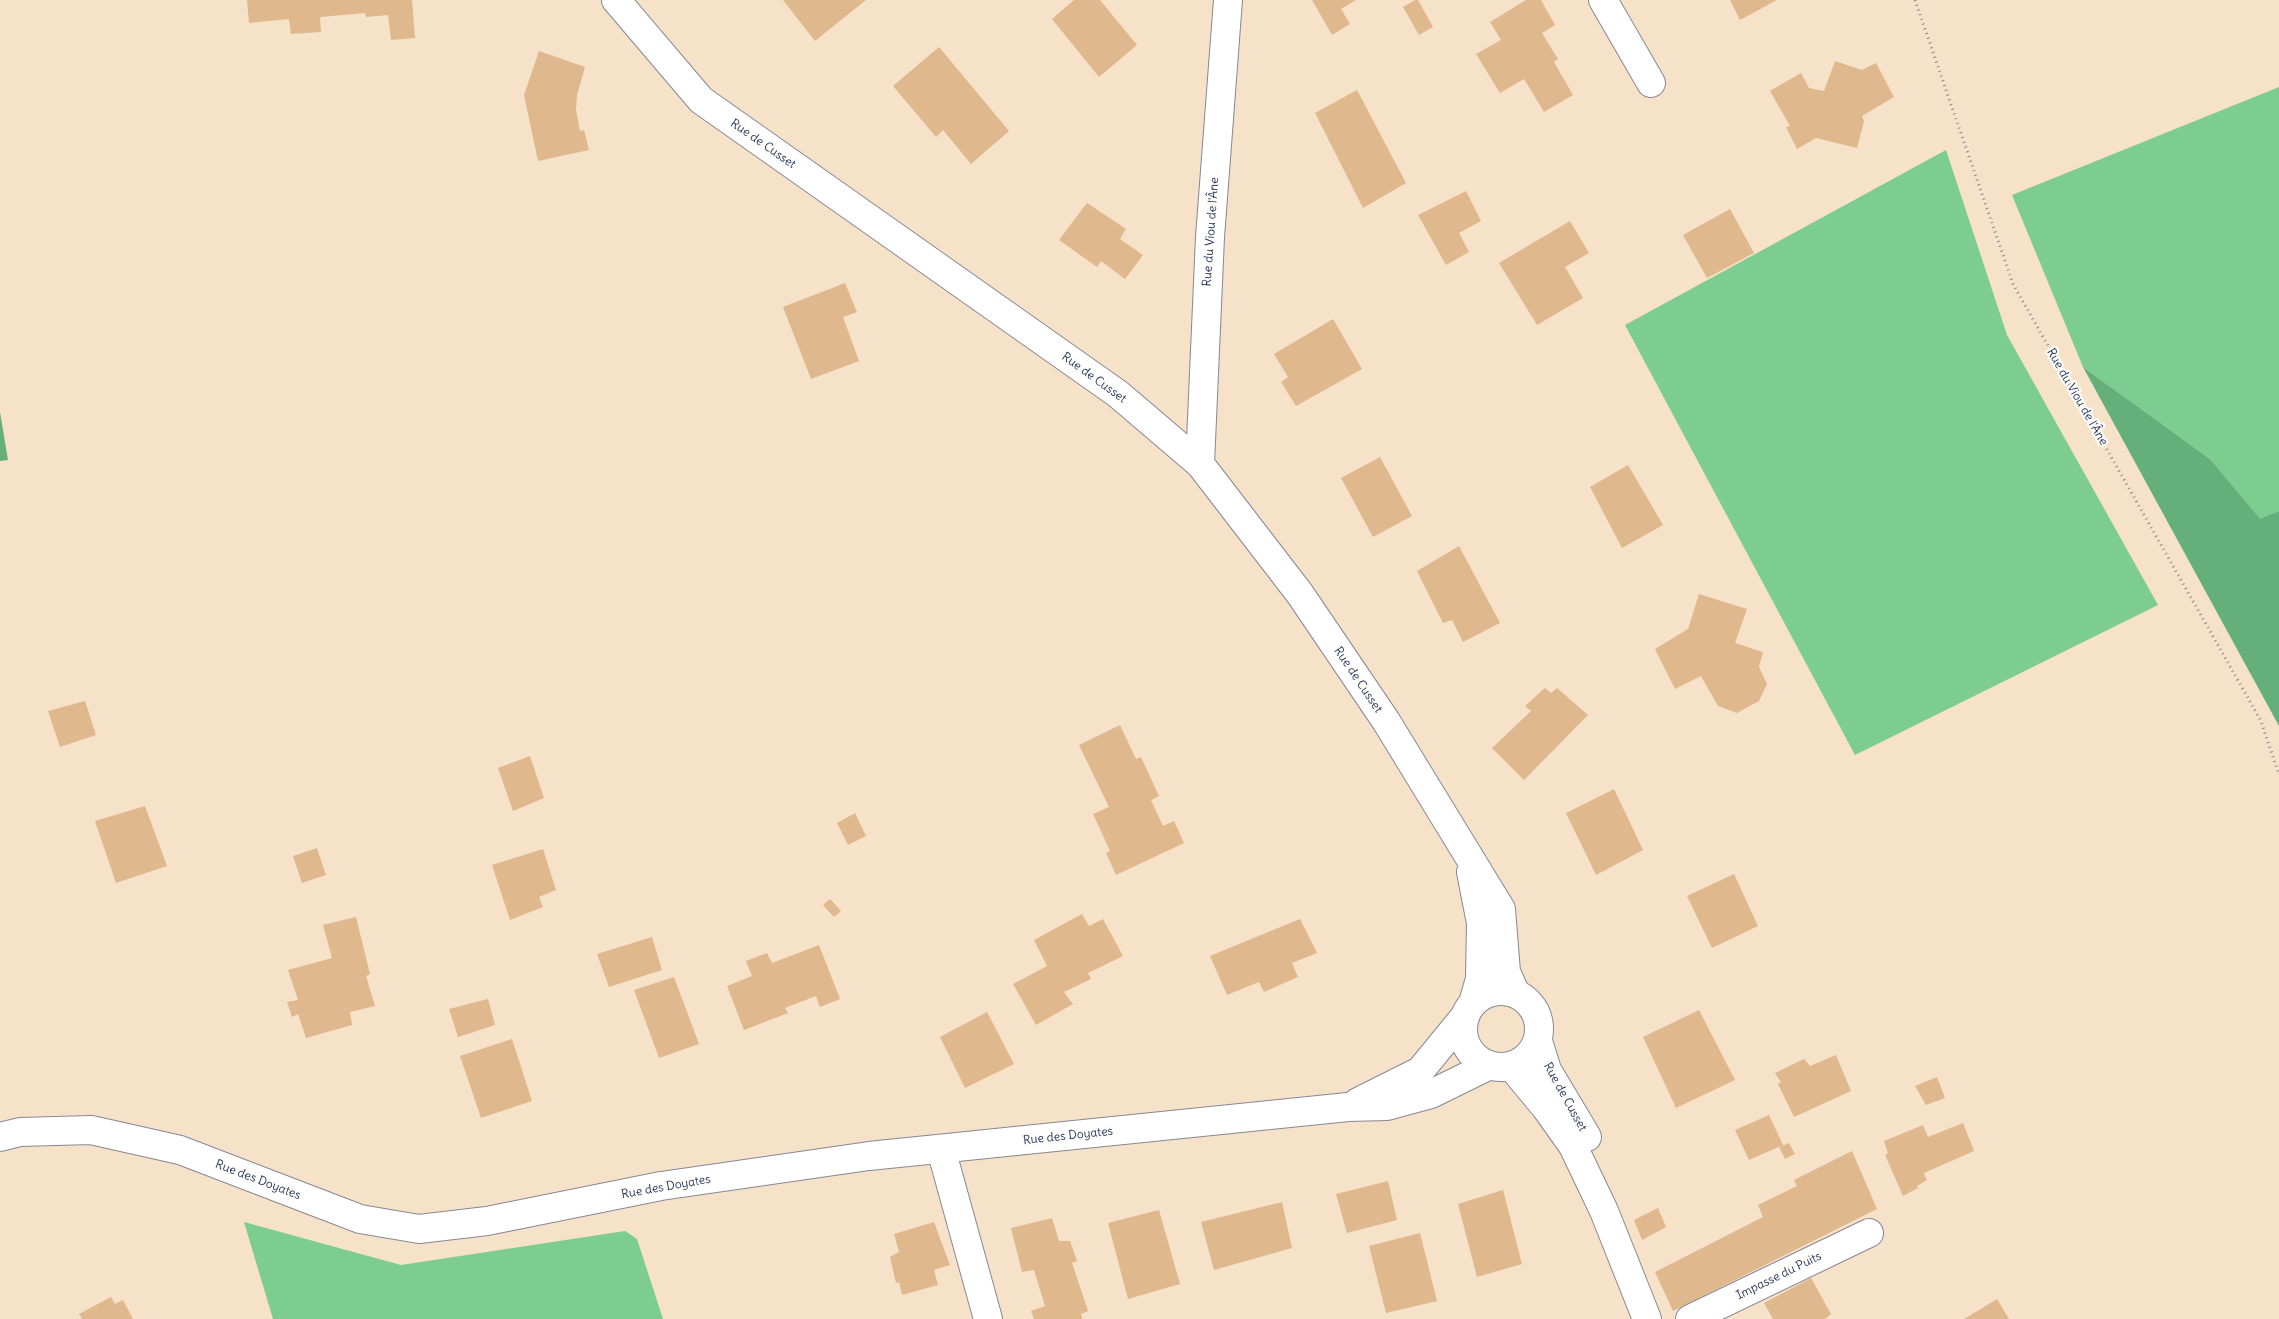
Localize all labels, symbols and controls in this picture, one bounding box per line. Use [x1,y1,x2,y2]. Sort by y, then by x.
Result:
street label: Rue de Cusset [728,116,798,172]
street label: Rue du Viou de l'Âne [1200,177,1222,287]
street label: Rue du Viou de l'Âne [2043,346,2111,448]
street label: Rue de Cusset [1059,350,1129,406]
street label: Rue de Cusset [1331,644,1385,716]
street label: Rue de Cusset [1540,1060,1590,1134]
street label: Rue des Doyates [1022,1124,1114,1148]
street label: Rue des Doyates [213,1157,303,1203]
street label: Rue des Doyates [620,1172,712,1202]
street label: Impasse du Puits [1734,1249,1824,1303]

